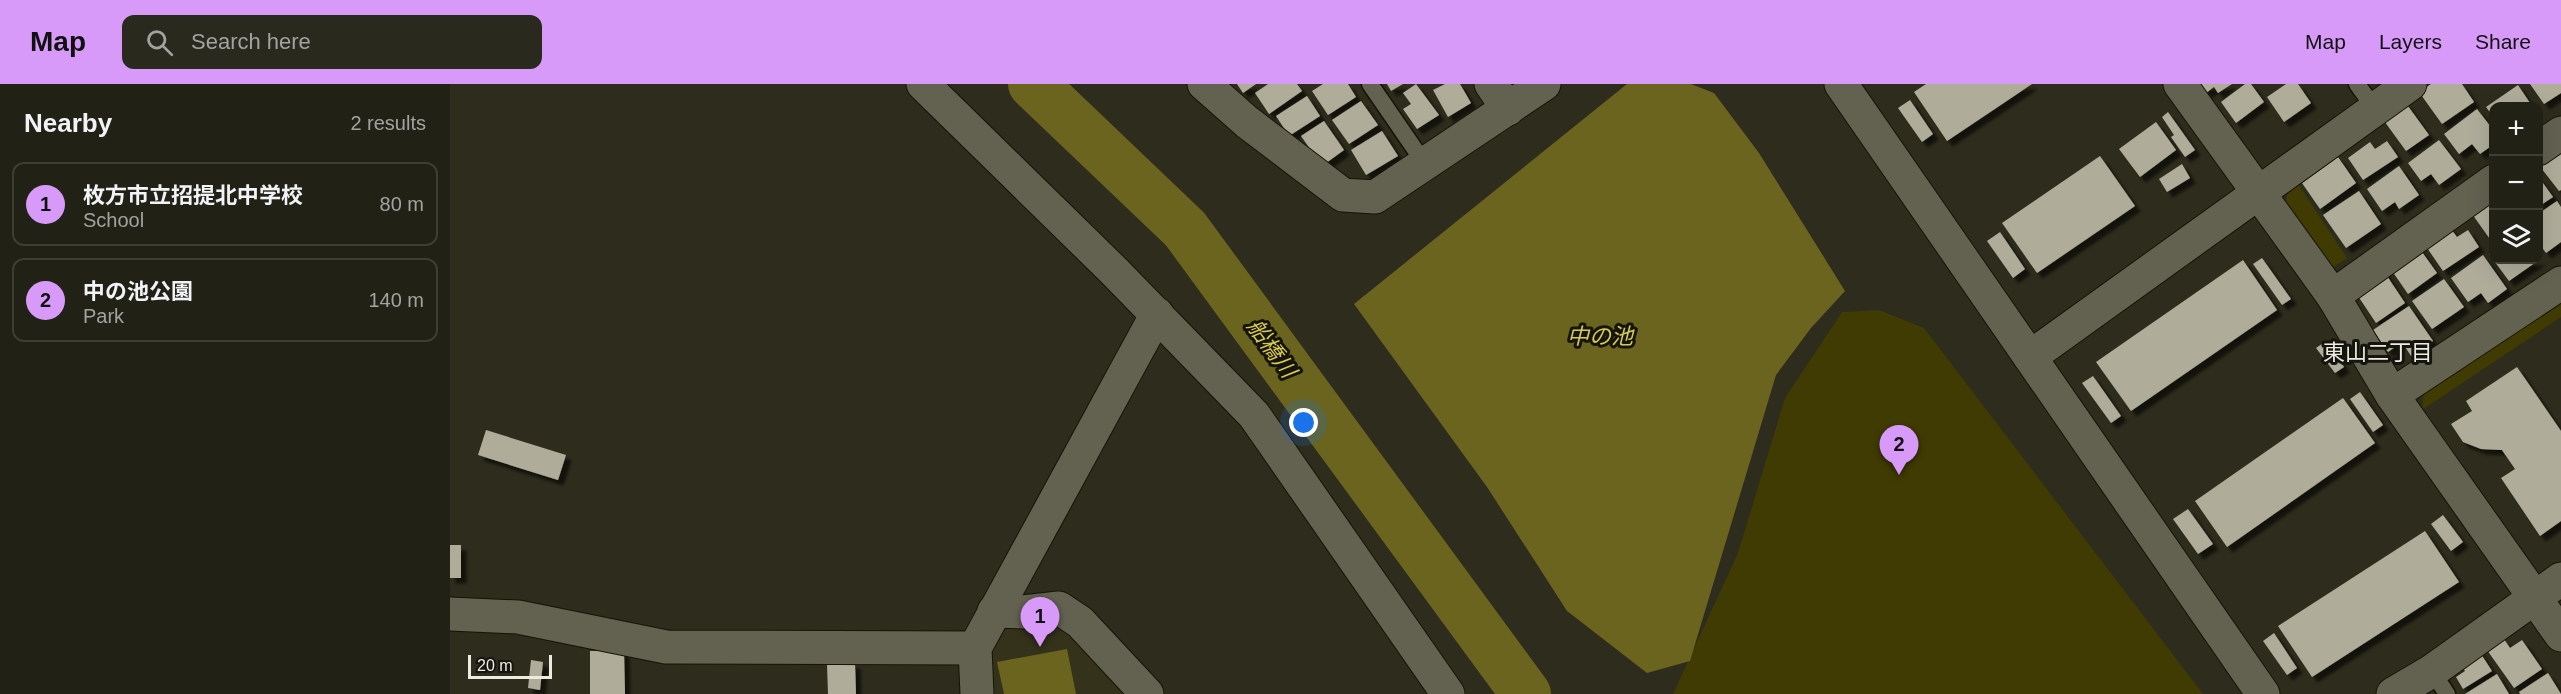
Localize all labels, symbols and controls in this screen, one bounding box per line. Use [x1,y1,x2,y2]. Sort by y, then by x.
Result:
search box [122,15,542,69]
text: Map [30,26,86,57]
icon: search [143,26,176,59]
text: Search here [191,29,311,54]
text: Map [2305,30,2346,53]
text: Layers [2379,30,2442,53]
text: Share [2475,30,2531,53]
map controls [2489,102,2543,264]
button: + [2489,102,2543,156]
text: Nearby [24,108,112,138]
text: 2 results [350,112,426,134]
button: − [2489,156,2543,210]
text: 枚方市立招提北中学校 [83,183,303,208]
text: 1 [40,193,51,215]
text: 80 m [380,193,424,215]
text: School [83,209,144,231]
button: layers [2489,210,2543,264]
text: 中の池公園 [83,279,193,304]
text: 2 [40,289,51,311]
text: 140 m [368,289,424,311]
text: Park [83,305,124,327]
water label: 船橋川 [1242,314,1302,384]
water label: 中の池 [1567,324,1635,349]
district label: 東山二丁目 [2323,340,2433,365]
your location [1289,408,1318,437]
pin: 2 [1880,426,1918,475]
pin: 1 [1020,598,1060,647]
scale bar [468,652,552,680]
text: 20 m [477,657,513,674]

